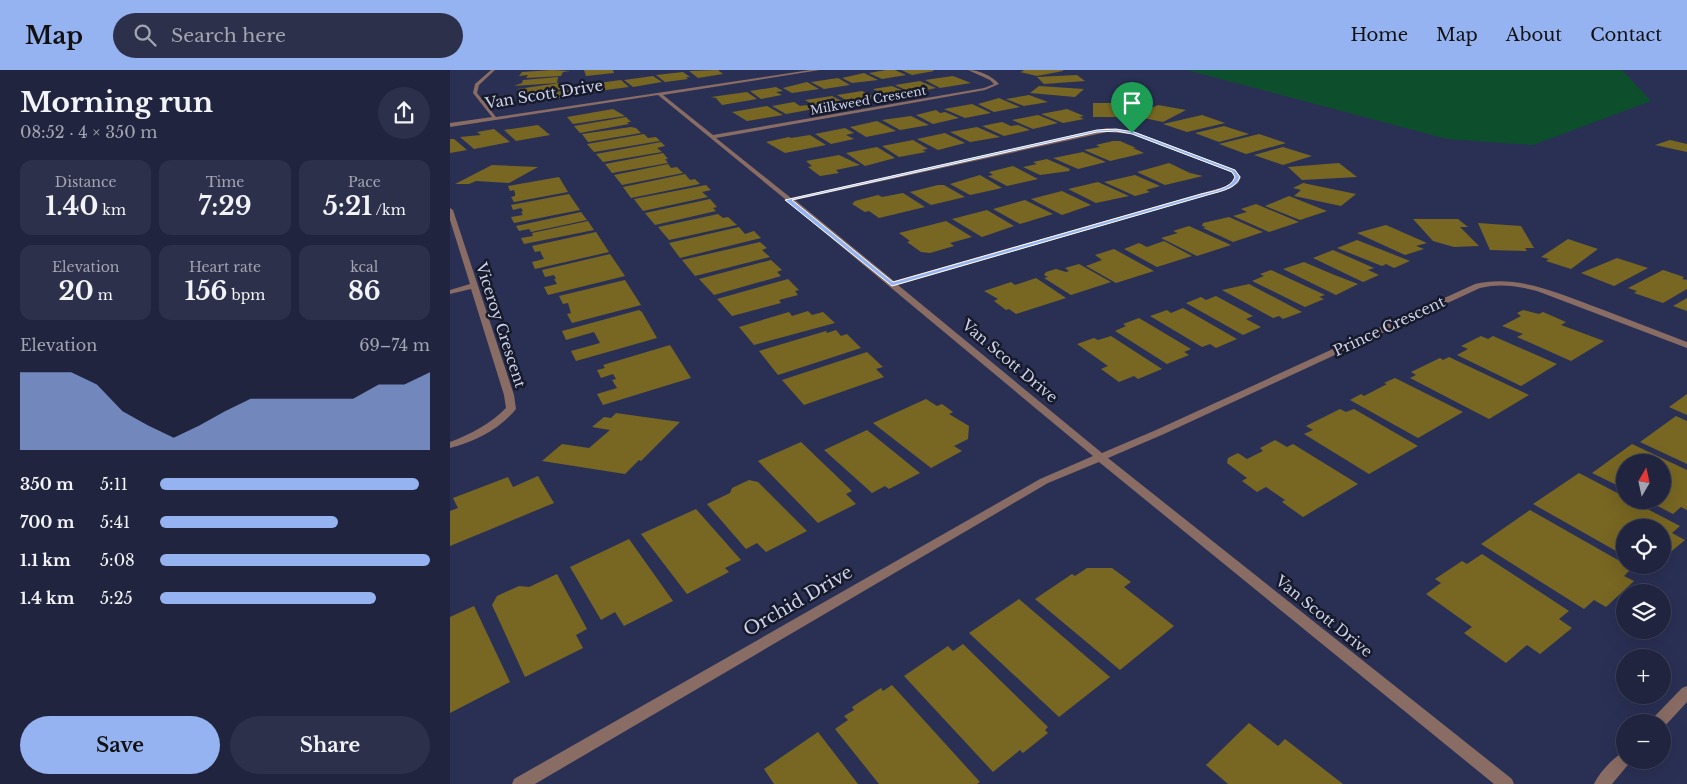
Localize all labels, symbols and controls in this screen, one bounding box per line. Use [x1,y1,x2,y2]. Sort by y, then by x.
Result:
search box [113,13,463,58]
text: Map [25,21,83,50]
icon: search [131,21,159,49]
text: Search here [171,24,286,47]
text: Home [1350,24,1408,46]
text: Map [1436,24,1478,46]
text: About [1506,24,1562,46]
text: Contact [1590,24,1662,46]
street label: Van Scott Drive [483,75,604,113]
street label: Milkweed Crescent [809,82,928,118]
pin [1111,82,1153,133]
text: Morning run [20,85,213,120]
button: share [378,87,430,139]
icon: arrive [1118,89,1146,117]
text: 08:52 · 4 × 350 m [20,122,157,142]
text: Distance [55,173,117,191]
text: Time [206,173,244,191]
text: Pace [348,173,381,191]
text: 1.40 [45,191,98,222]
text: 7:29 [198,191,252,222]
text: 5:21 [323,191,372,222]
text: km [98,201,126,219]
text: /km [372,201,406,219]
text: Elevation [52,258,119,276]
text: Heart rate [189,258,261,276]
text: kcal [350,258,378,276]
street label: Viceroy Crescent [472,259,530,390]
text: 20 [59,276,94,307]
text: 156 [185,276,227,307]
text: 86 [348,276,381,307]
text: m [94,286,113,304]
text: bpm [227,286,265,304]
street label: Prince Crescent [1330,292,1448,360]
street label: Van Scott Drive [957,315,1062,407]
text: Elevation [20,335,97,355]
text: 69–74 m [359,335,430,355]
north arrow [1616,454,1671,509]
map controls [1616,454,1671,769]
text: 350 m [20,474,74,494]
text: 5:11 [100,474,128,494]
text: 700 m [20,512,74,532]
text: 5:41 [100,512,130,532]
button: locate [1616,519,1671,574]
text: 1.1 km [20,550,71,570]
text: 5:08 [100,550,135,570]
street label: Orchid Drive [740,561,856,641]
street label: Van Scott Drive [1271,570,1376,661]
button: layers [1616,584,1671,639]
text: 1.4 km [20,588,74,608]
text: 5:25 [100,588,133,608]
button: + [1616,649,1671,704]
button: − [1616,714,1671,769]
button: Save [20,716,220,774]
button: Share [230,716,430,774]

